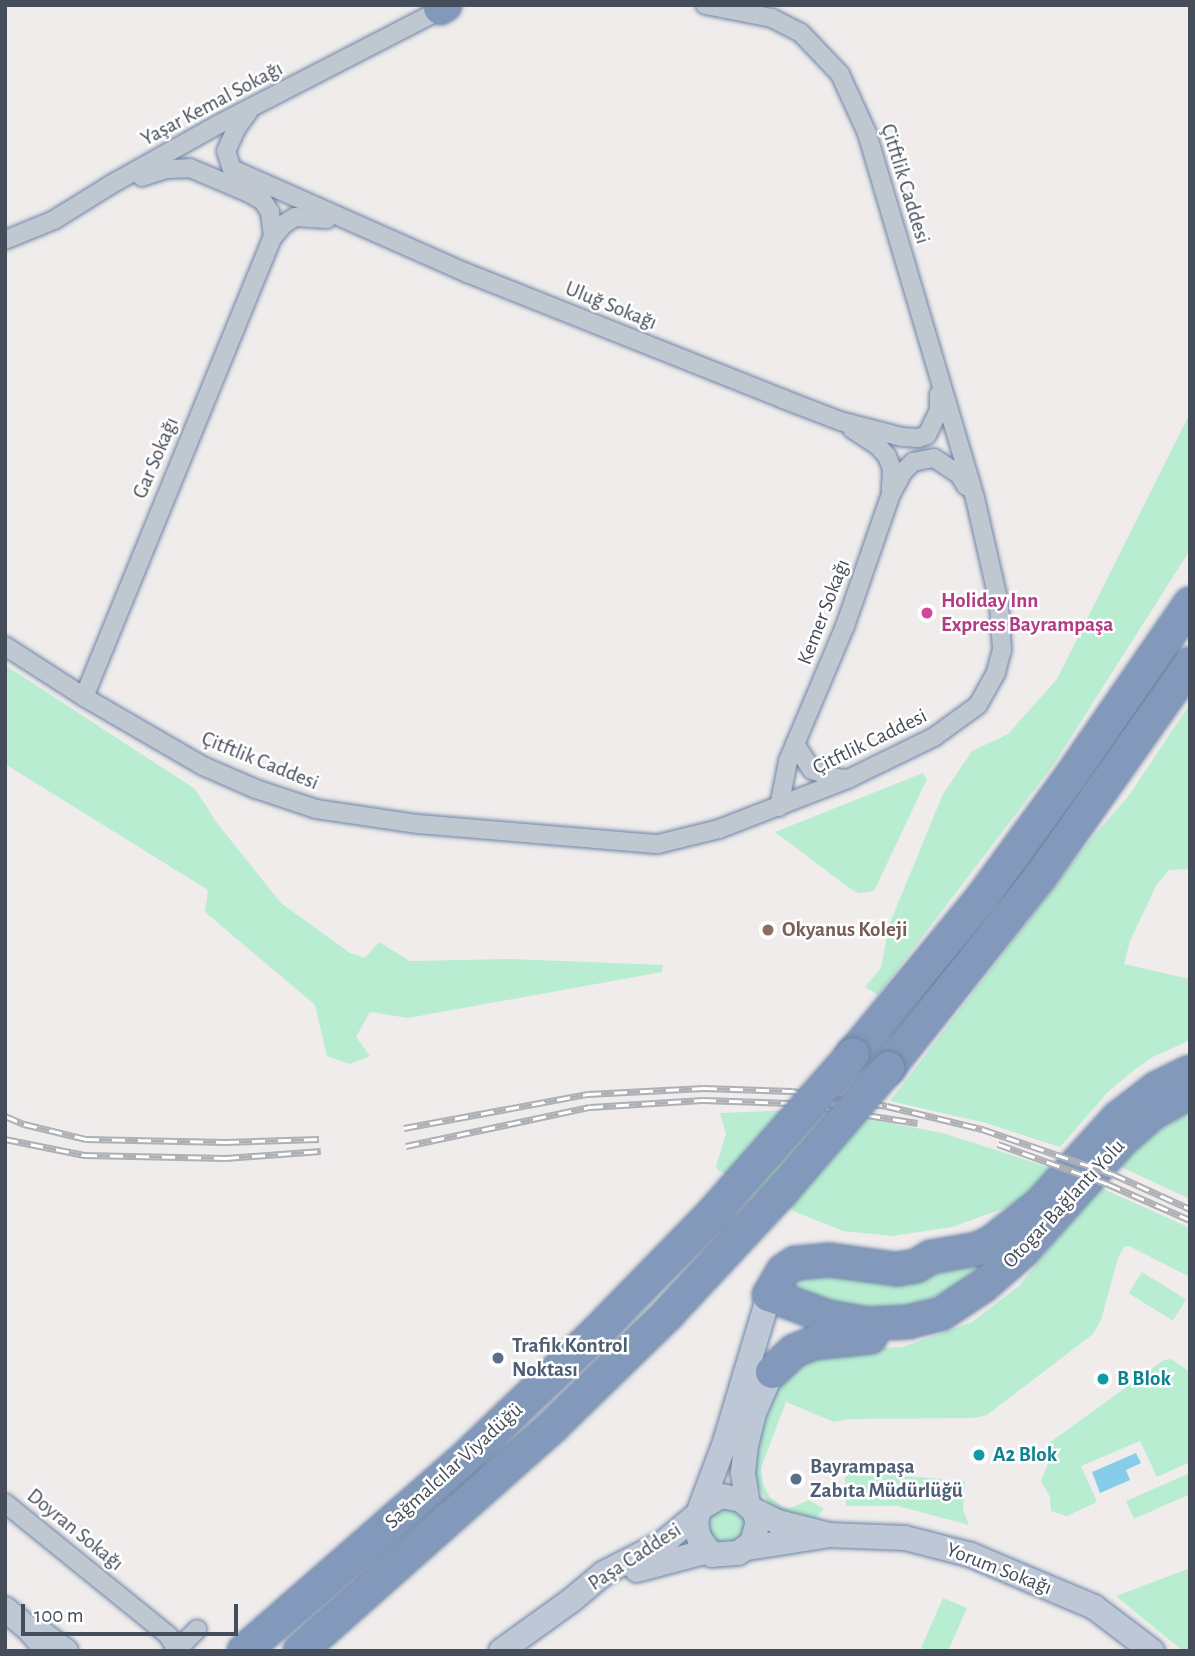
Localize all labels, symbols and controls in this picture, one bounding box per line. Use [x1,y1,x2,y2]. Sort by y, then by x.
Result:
street label: Yaşar Kemal Sokağı [137,56,287,152]
street label: Çitftlik Caddesi [875,121,935,247]
street label: Uluğ Sokağı [561,276,661,336]
street label: Gar Sokağı [128,413,184,503]
street label: Kemer Sokağı [792,555,856,669]
place label: Holiday Inn Express Bayrampaşa [941,588,1113,638]
marker: Holiday Inn Express Bayrampaşa [919,605,935,621]
street label: Çitftlik Caddesi [809,703,931,781]
street label: Çitftlik Caddesi [198,726,322,796]
place label: Okyanus Koleji [782,917,907,943]
marker: Okyanus Koleji [760,922,776,938]
street label: Otogar Bağlantı Yolu [998,1134,1130,1274]
place label: Trafik Kontrol Noktası [512,1333,628,1383]
marker: Trafik Kontrol Noktası [490,1350,506,1366]
place label: B Blok [1117,1366,1171,1392]
marker: B Blok [1095,1371,1111,1387]
street label: Sağmalcılar Viyadüğü [380,1397,528,1535]
place label: A2 Blok [993,1442,1057,1468]
marker: A2 Blok [971,1447,987,1463]
place label: Bayrampaşa Zabıta Müdürlüğü [810,1454,963,1504]
marker: Bayrampaşa Zabıta Müdürlüğü [788,1471,804,1487]
street label: Doyran Sokağı [22,1483,128,1577]
street label: Paşa Caddesi [584,1518,686,1596]
street label: Yorum Sokağı [943,1537,1055,1601]
scale bar [24,1590,242,1634]
text: 100 m [34,1605,84,1626]

